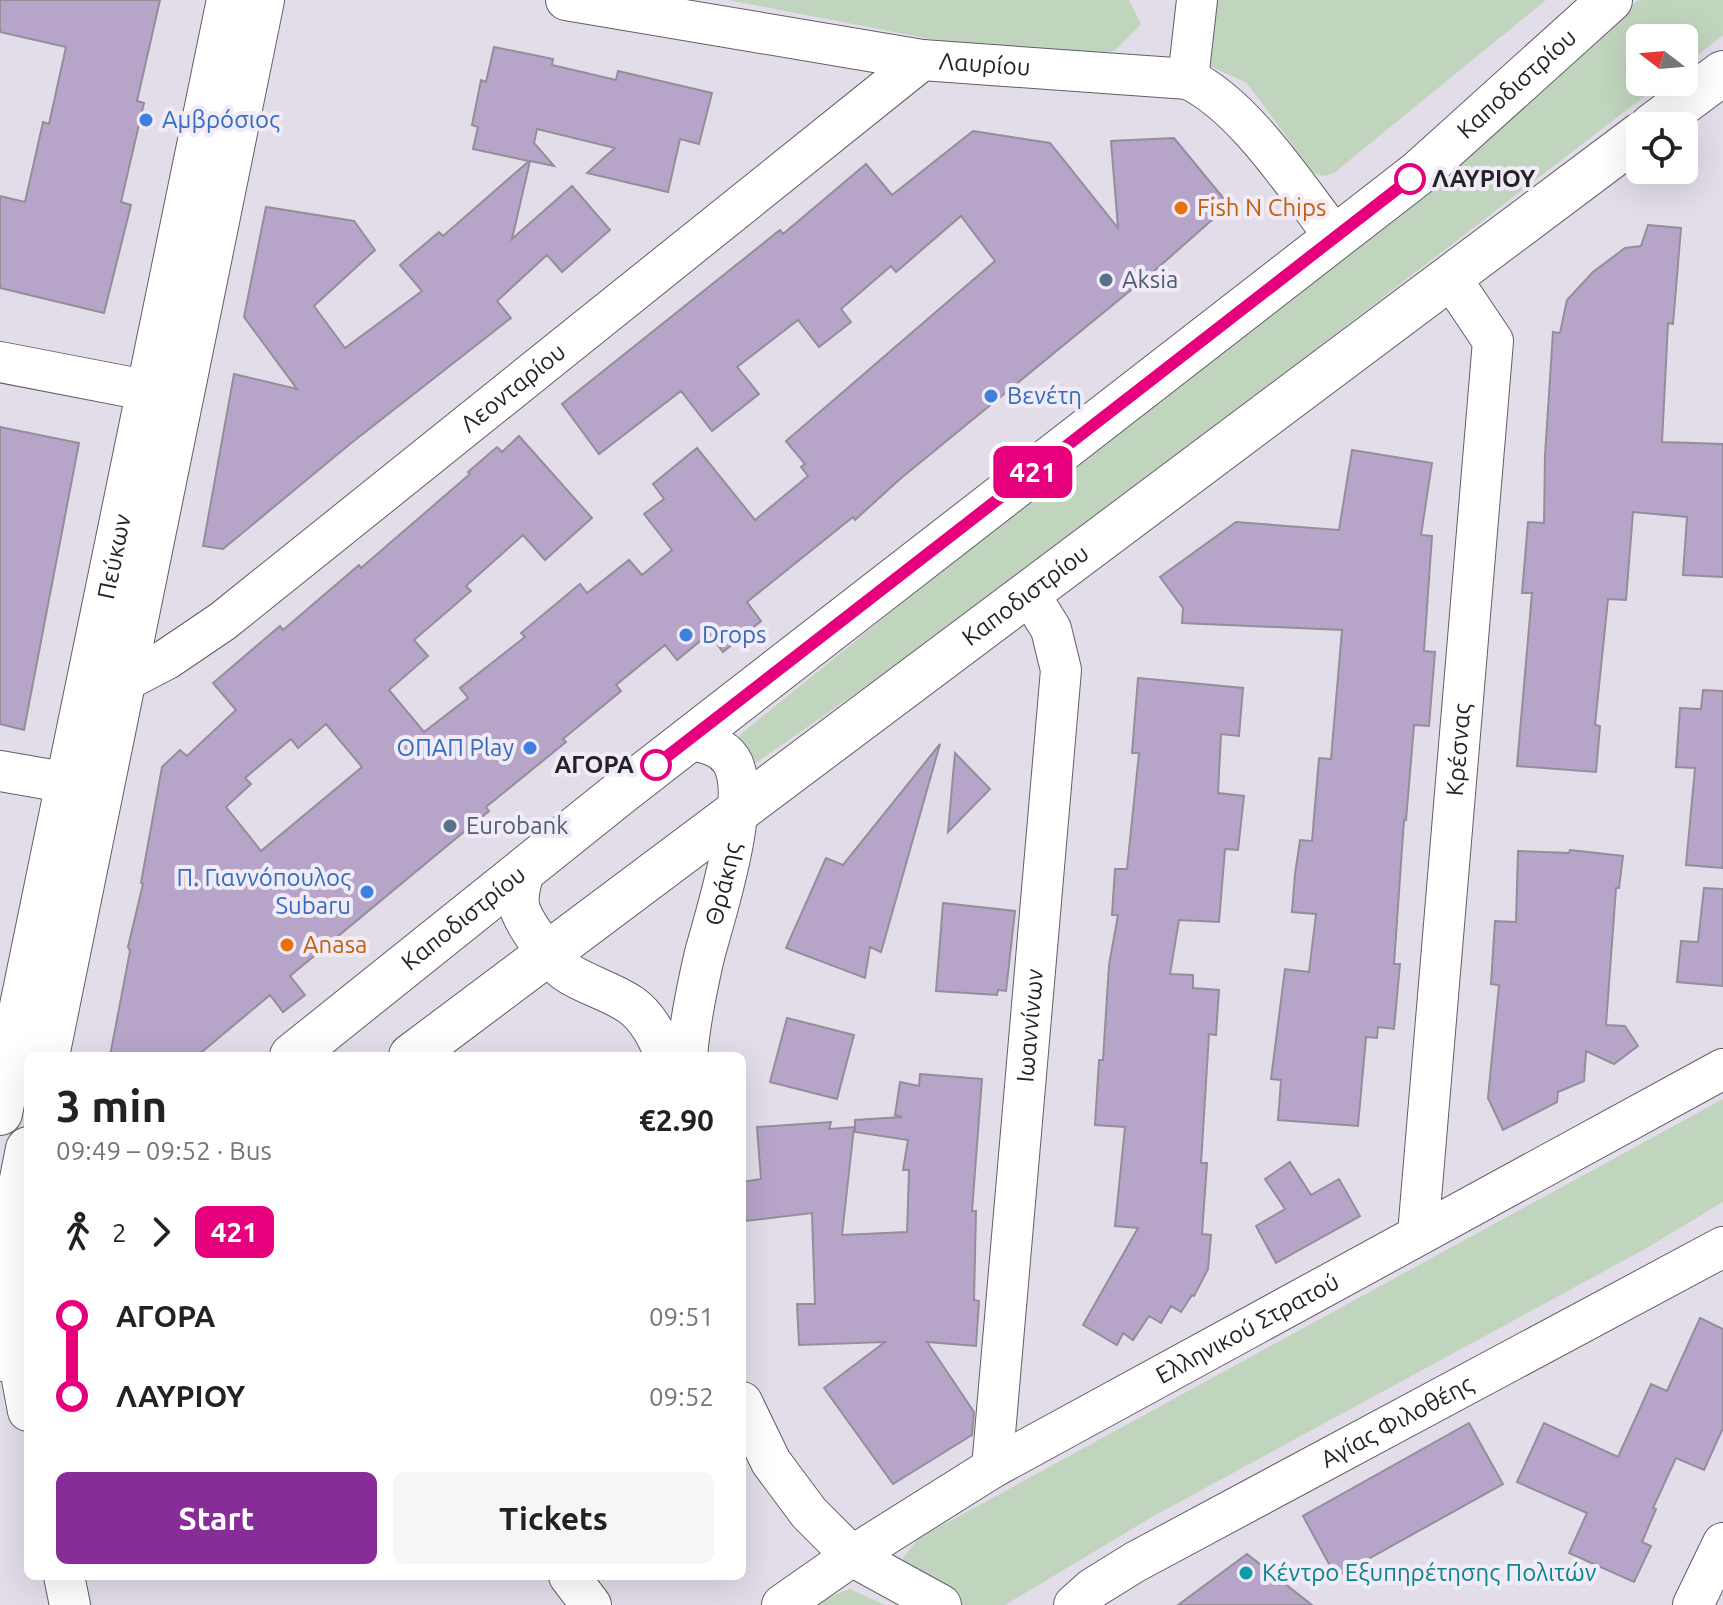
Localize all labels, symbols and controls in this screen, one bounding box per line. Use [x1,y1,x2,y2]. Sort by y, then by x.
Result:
street label: Καποδιστρίου [1452,23,1582,144]
north arrow [1626,24,1698,96]
map controls [1626,24,1698,184]
street label: Λαυρίου [938,47,1031,81]
place label: Αμβρόσιος [162,106,280,133]
marker: Αμβρόσιος [137,111,155,129]
button: locate [1626,112,1698,184]
marker: ΛΑΥΡΙΟΥ [1395,164,1425,194]
place label: ΛΑΥΡΙΟΥ [1432,165,1536,192]
place label: Fish N Chips [1197,194,1326,221]
marker: Fish N Chips [1172,199,1190,217]
place label: Aksia [1122,266,1178,293]
marker: Aksia [1097,271,1115,289]
street label: Λεονταρίου [455,338,571,438]
place label: Βενέτη [1007,382,1082,409]
marker: Βενέτη [982,387,1000,405]
line badge: 421 [987,446,1079,498]
text: 421 [1009,456,1057,487]
street label: Πεύκων [92,511,136,601]
street label: Καποδιστρίου [957,539,1094,651]
place label: Drops [702,621,767,648]
marker: Drops [677,626,695,644]
street label: Κρέσνας [1441,702,1476,797]
place label: ΟΠΑΠ Play [397,734,514,761]
marker: ΟΠΑΠ Play [521,739,539,757]
marker: ΑΓΟΡΑ [641,750,671,780]
place label: ΑΓΟΡΑ [554,751,634,778]
place label: Eurobank [466,812,568,839]
marker: Eurobank [441,817,459,835]
street label: Θράκης [700,840,746,928]
street label: Καποδιστρίου [396,860,531,976]
place label: Π. Γιαννόπουλος Subaru [177,864,351,919]
marker: Π. Γιαννόπουλος Subaru [358,883,376,901]
place label: Anasa [303,931,367,958]
marker: Anasa [278,936,296,954]
street label: Ιωαννίνων [1011,967,1048,1083]
text: 3 min [56,1081,167,1130]
text: €2.90 [639,1103,714,1137]
text: 09:49 – 09:52 · Bus [56,1136,272,1165]
icon: walk [56,1210,100,1254]
icon: forward [139,1210,183,1254]
text: 421 [211,1216,258,1247]
text: 2 [112,1218,127,1247]
street label: Ελληνικού Στρατού [1151,1267,1343,1389]
text: ΑΓΟΡΑ [116,1299,215,1333]
text: 09:51 [649,1302,714,1331]
street label: Αγίας Φιλοθέης [1316,1370,1477,1473]
text: ΛΑΥΡΙΟΥ [116,1379,245,1413]
text: 09:52 [649,1382,714,1411]
button: Start [56,1472,377,1564]
button: Tickets [393,1472,714,1564]
place label: Κέντρο Εξυπηρέτησης Πολιτών [1262,1559,1597,1586]
marker: Κέντρο Εξυπηρέτησης Πολιτών [1237,1564,1255,1582]

